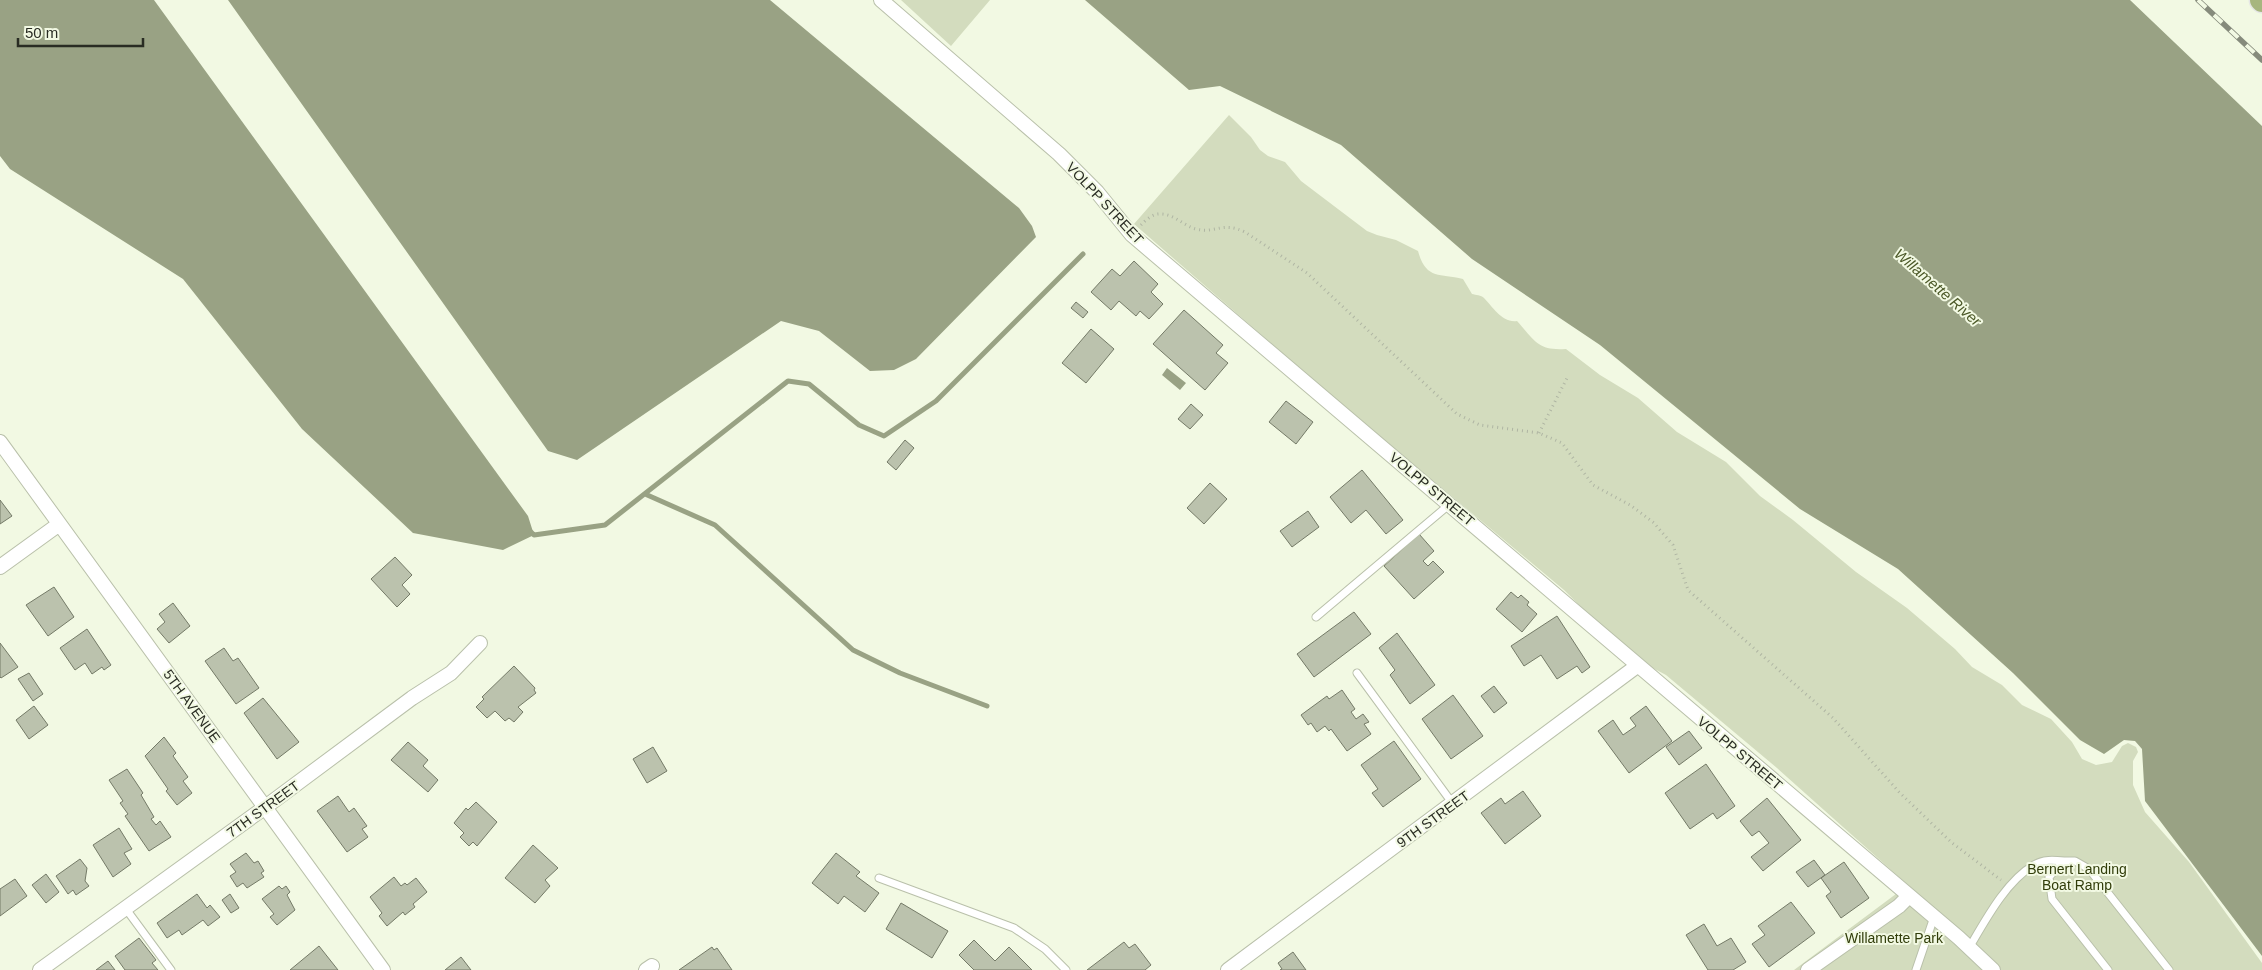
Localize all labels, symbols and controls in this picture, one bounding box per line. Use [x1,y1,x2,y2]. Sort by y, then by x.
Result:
scale bar [18,15,142,47]
text: 50 m [25,24,58,41]
street label: VOLPP STREET [1063,159,1147,247]
water label: Willamette River [1891,245,1985,330]
street label: VOLPP STREET [1386,449,1478,529]
street label: 5TH AVENUE [160,666,224,746]
street label: VOLPP STREET [1694,713,1786,793]
street label: 7TH STREET [224,777,303,841]
street label: 9TH STREET [1394,787,1473,851]
park label: Bernert Landing Boat Ramp [2027,861,2127,893]
park label: Willamette Park [1845,930,1944,946]

